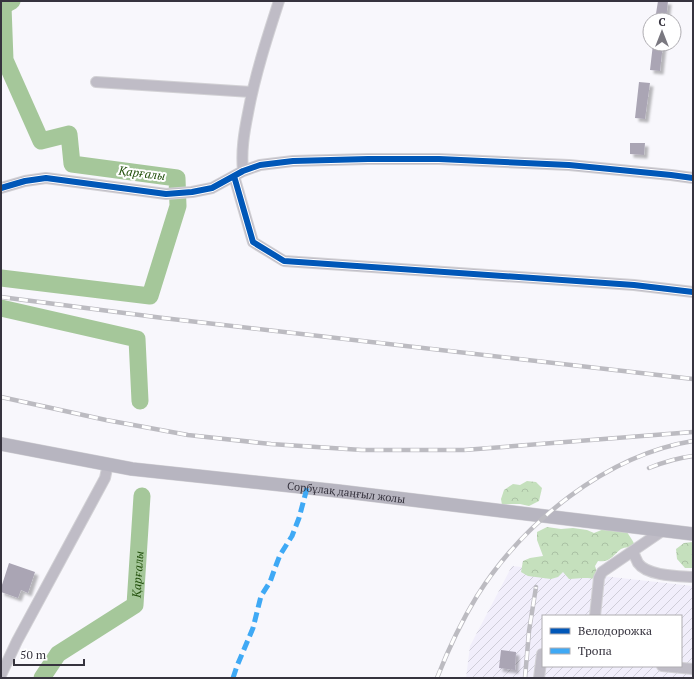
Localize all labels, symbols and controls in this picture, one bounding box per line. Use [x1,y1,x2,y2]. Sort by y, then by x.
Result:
north arrow [642,12,682,52]
text: С [658,15,666,29]
water label: Қарғалы [117,163,166,183]
street label: Сорбұлақ даңғыл жолы [287,479,406,506]
water label: Қарғалы [128,550,146,599]
legend [542,615,682,667]
text: Велодорожка [578,623,652,638]
scale bar [14,641,84,667]
text: Тропа [578,643,612,658]
text: 50 m [20,647,47,662]

